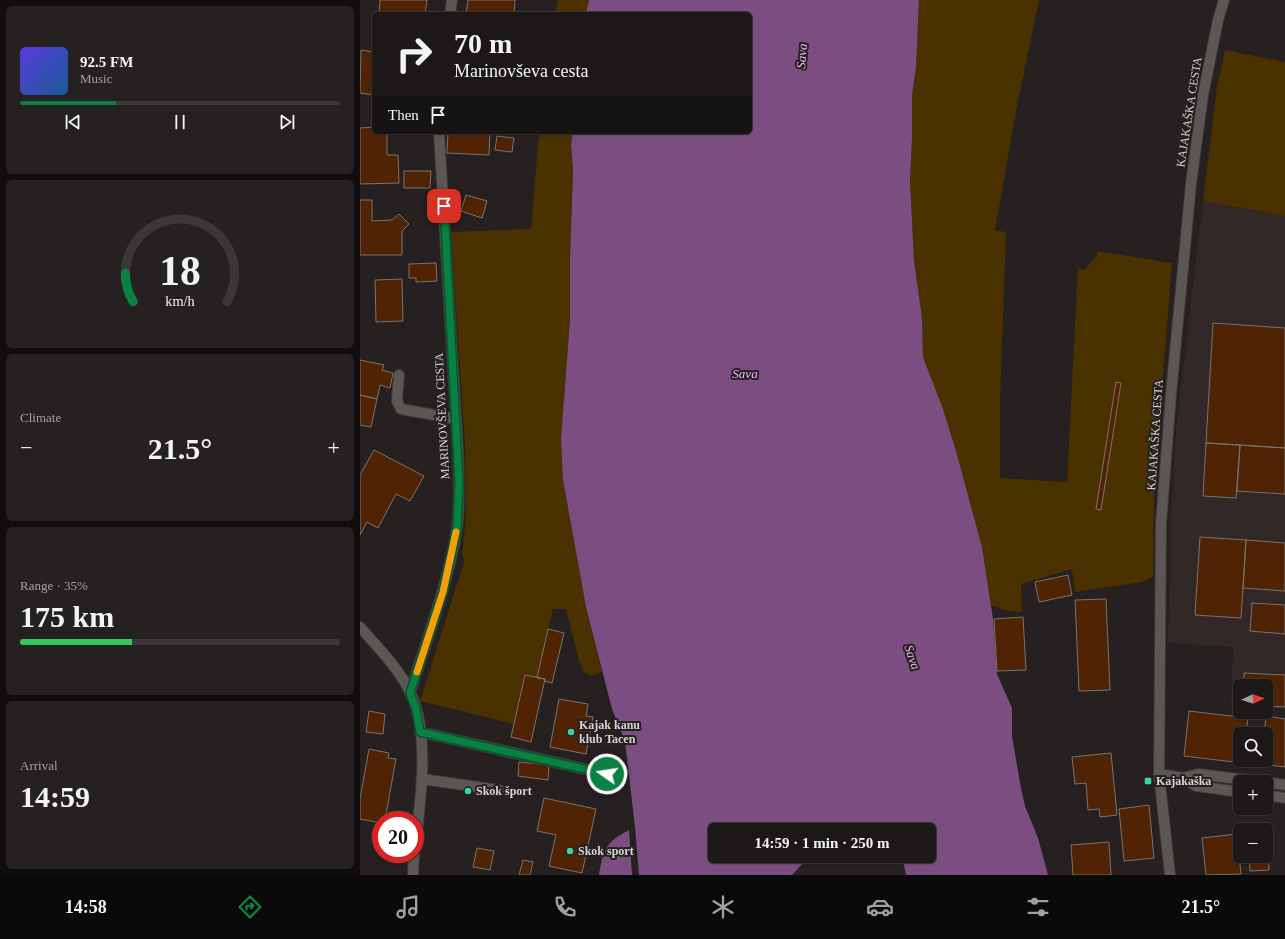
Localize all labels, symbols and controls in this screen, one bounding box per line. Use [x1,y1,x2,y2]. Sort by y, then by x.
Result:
icon: right [388,28,440,80]
text: 70 m [454,28,512,59]
water label: Sava [793,42,810,69]
text: 92.5 FM [80,54,133,70]
street label: KAJAKAŠKA CESTA [1173,56,1205,168]
text: Marinovševa cesta [454,61,588,81]
text: Music [80,71,113,86]
icon: arrive [427,104,449,126]
text: Then [388,107,419,123]
icon: previous [62,111,84,133]
icon: pause [169,111,191,133]
icon: next [276,111,298,133]
pin [427,189,461,223]
icon: arrive [433,195,455,217]
text: 18 [159,247,201,293]
text: km/h [165,292,195,308]
street label: MARINOVŠEVA CESTA [432,352,452,480]
water label: Sava [732,366,758,381]
street label: KAJAKAŠKA CESTA [1144,379,1166,491]
text: Climate [20,410,61,425]
text: 21.5° [148,432,212,465]
text: − [20,435,32,460]
text: + [328,435,340,460]
text: Range · 35% [20,578,88,593]
text: 175 km [20,600,114,633]
water label: Sava [901,643,924,672]
north arrow [1233,679,1273,719]
map controls [1233,679,1273,863]
place label: Kajak kanu klub Tacen [579,718,640,746]
marker: Kajak kanu klub Tacen [566,727,576,737]
button: search [1233,727,1273,767]
position arrow [586,753,628,795]
text: Arrival [20,758,58,773]
place label: Kajakaška [1156,774,1211,788]
button: + [1233,775,1273,815]
marker: Kajakaška [1143,776,1153,786]
text: 14:59 [20,780,90,813]
place label: Skok šport [476,784,532,798]
marker: Skok šport [463,786,473,796]
speed limit sign: 20 [372,811,424,863]
button: − [1233,823,1273,863]
text: 14:59 · 1 min · 250 m [755,835,890,851]
place label: Skok sport [578,844,634,858]
marker: Skok sport [565,846,575,856]
icon: directions [236,893,264,921]
icon: music [394,893,422,921]
icon: phone [551,893,579,921]
icon: climate [709,893,737,921]
icon: car [866,893,894,921]
icon: filters [1024,893,1052,921]
text: 14:58 [65,897,107,917]
text: 21.5° [1181,897,1220,917]

